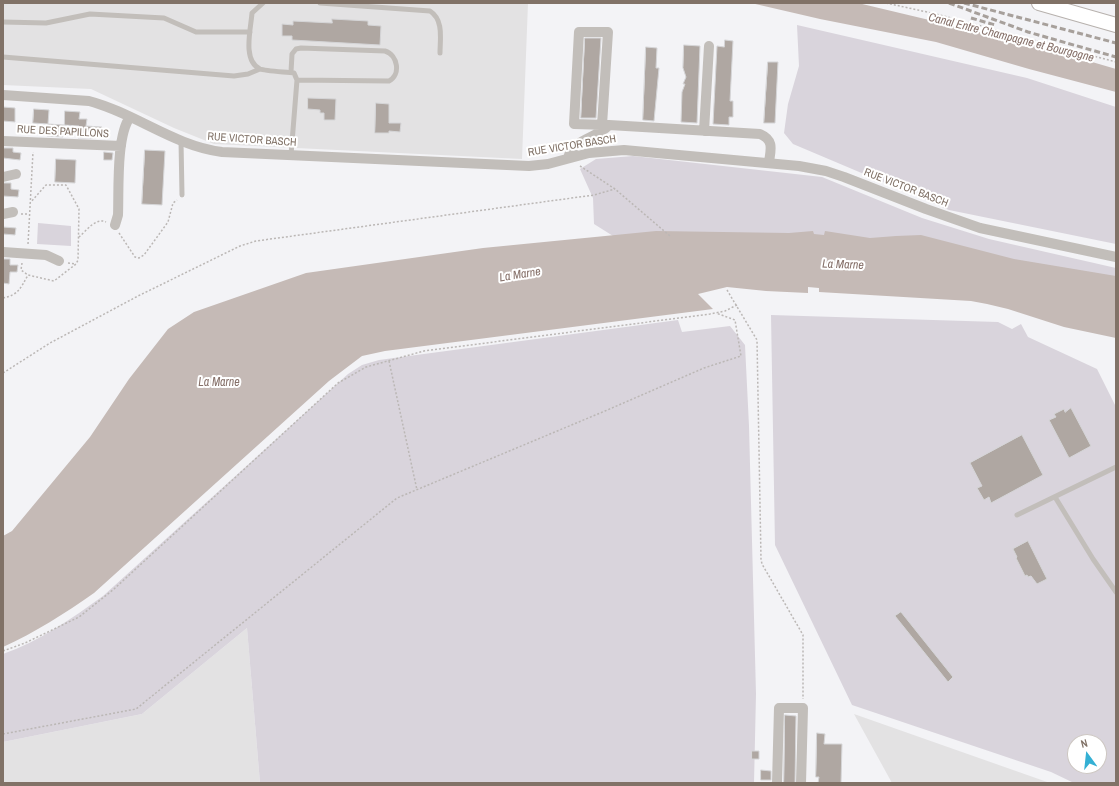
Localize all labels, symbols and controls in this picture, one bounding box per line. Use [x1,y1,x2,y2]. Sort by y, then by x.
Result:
water label: Canal Entre Champagne et Bourgogne [927,10,1095,66]
street label: RUE DES PAPILLONS [17,123,109,141]
street label: RUE VICTOR BASCH [207,130,297,150]
street label: RUE VICTOR BASCH [527,133,617,159]
street label: RUE VICTOR BASCH [862,166,950,210]
water label: La Marne [822,257,864,273]
water label: La Marne [498,265,542,285]
water label: La Marne [198,376,240,390]
north arrow [1067,734,1107,774]
text: N [1079,736,1089,751]

